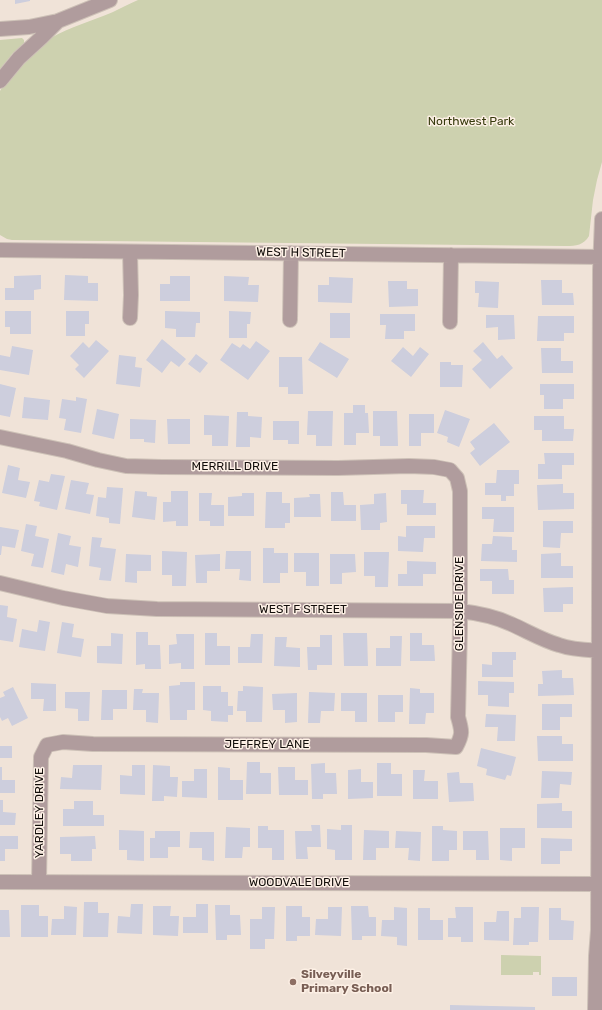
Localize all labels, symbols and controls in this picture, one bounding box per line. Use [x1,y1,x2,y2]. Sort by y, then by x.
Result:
park label: Northwest Park [428,115,514,129]
street label: WEST H STREET [256,245,346,261]
street label: MERRILL DRIVE [192,460,278,474]
street label: GLENSIDE DRIVE [453,557,467,651]
street label: WEST F STREET [259,603,347,617]
street label: JEFFREY LANE [224,738,310,752]
street label: YARDLEY DRIVE [33,768,47,858]
street label: WOODVALE DRIVE [249,876,349,890]
place label: Silveyville Primary School [301,968,392,996]
marker: Silveyville Primary School [288,977,298,987]

